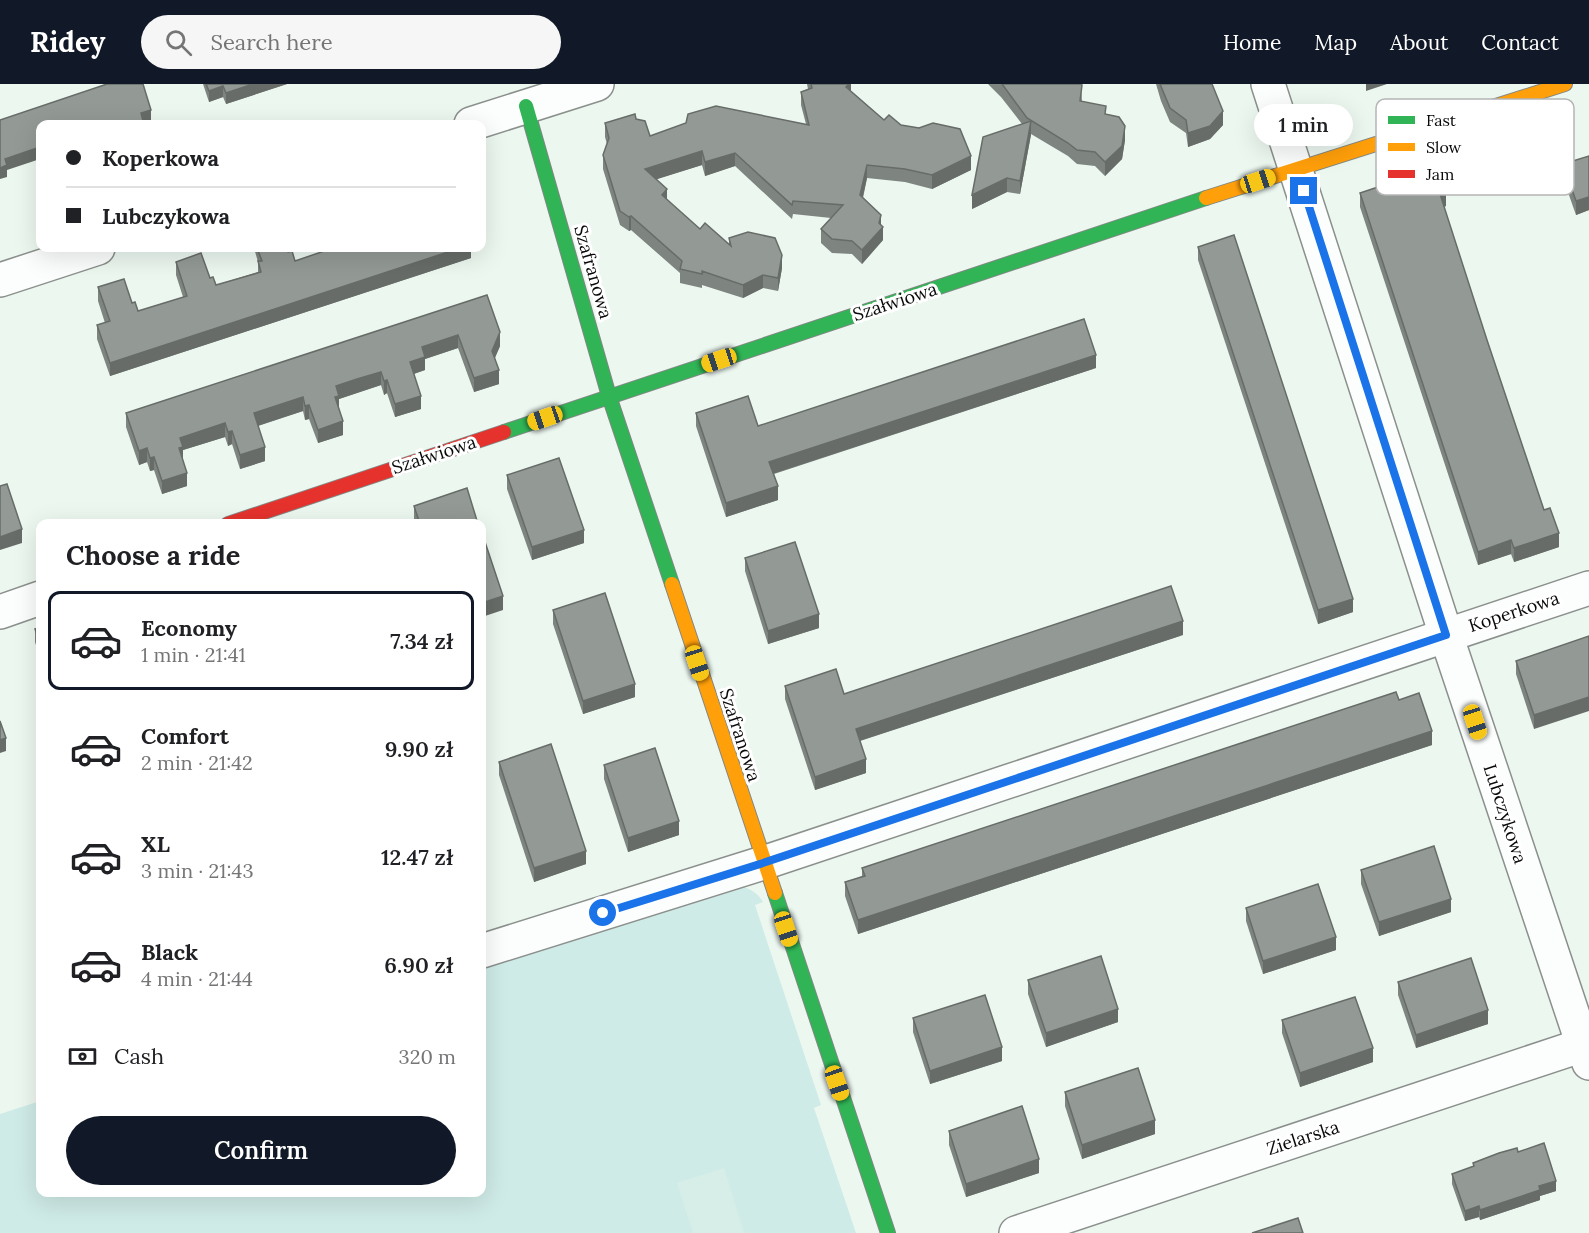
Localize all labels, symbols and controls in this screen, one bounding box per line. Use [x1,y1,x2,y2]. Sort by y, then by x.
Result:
search box [141,15,561,69]
text: Ridey [30,24,105,60]
icon: search [162,26,195,59]
text: Search here [210,28,333,56]
text: Home [1223,29,1281,56]
text: Map [1314,29,1357,56]
text: About [1390,29,1448,56]
text: Contact [1481,29,1559,56]
legend [1376,99,1574,195]
callout: 1 min [1254,104,1354,146]
text: Fast [1426,110,1457,130]
text: 1 min [1278,112,1329,137]
text: Slow [1426,137,1462,157]
text: Koperkowa [102,144,219,172]
text: Jam [1425,164,1454,184]
car [1238,167,1278,195]
route end [1290,177,1317,204]
text: Lubczykowa [102,202,230,230]
street label: Szafranowa [569,222,618,321]
street label: Szałwiowa [850,277,940,326]
car [699,346,739,374]
car [525,404,565,432]
street label: Szałwiowa [389,430,479,479]
text: Choose a ride [66,538,240,572]
street label: Koperkowa [1465,586,1562,637]
icon: car [69,614,123,668]
text: Economy [141,614,237,642]
text: 7.34 zł [390,627,453,655]
text: 1 min · 21:41 [141,642,246,667]
car [683,643,711,683]
street label: Szafranowa [715,685,766,784]
car [1461,702,1489,742]
icon: car [69,722,123,776]
text: Comfort [141,722,229,750]
text: 9.90 zł [385,735,453,763]
text: 2 min · 21:42 [141,750,253,775]
street label: Lubczykowa [1479,761,1532,866]
icon: car [69,830,123,884]
text: XL [141,830,170,858]
text: 12.47 zł [381,843,453,871]
text: 3 min · 21:43 [141,858,254,883]
route start [589,899,616,926]
car [772,909,800,949]
icon: car [69,938,123,992]
text: Black [141,938,198,966]
text: 6.90 zł [384,951,453,979]
text: 4 min · 21:44 [141,966,253,991]
icon: cash [66,1040,99,1073]
text: Cash [114,1042,164,1070]
text: 320 m [399,1044,456,1069]
car [823,1063,851,1103]
street label: Zielarska [1264,1115,1342,1160]
button: Confirm [66,1116,456,1185]

